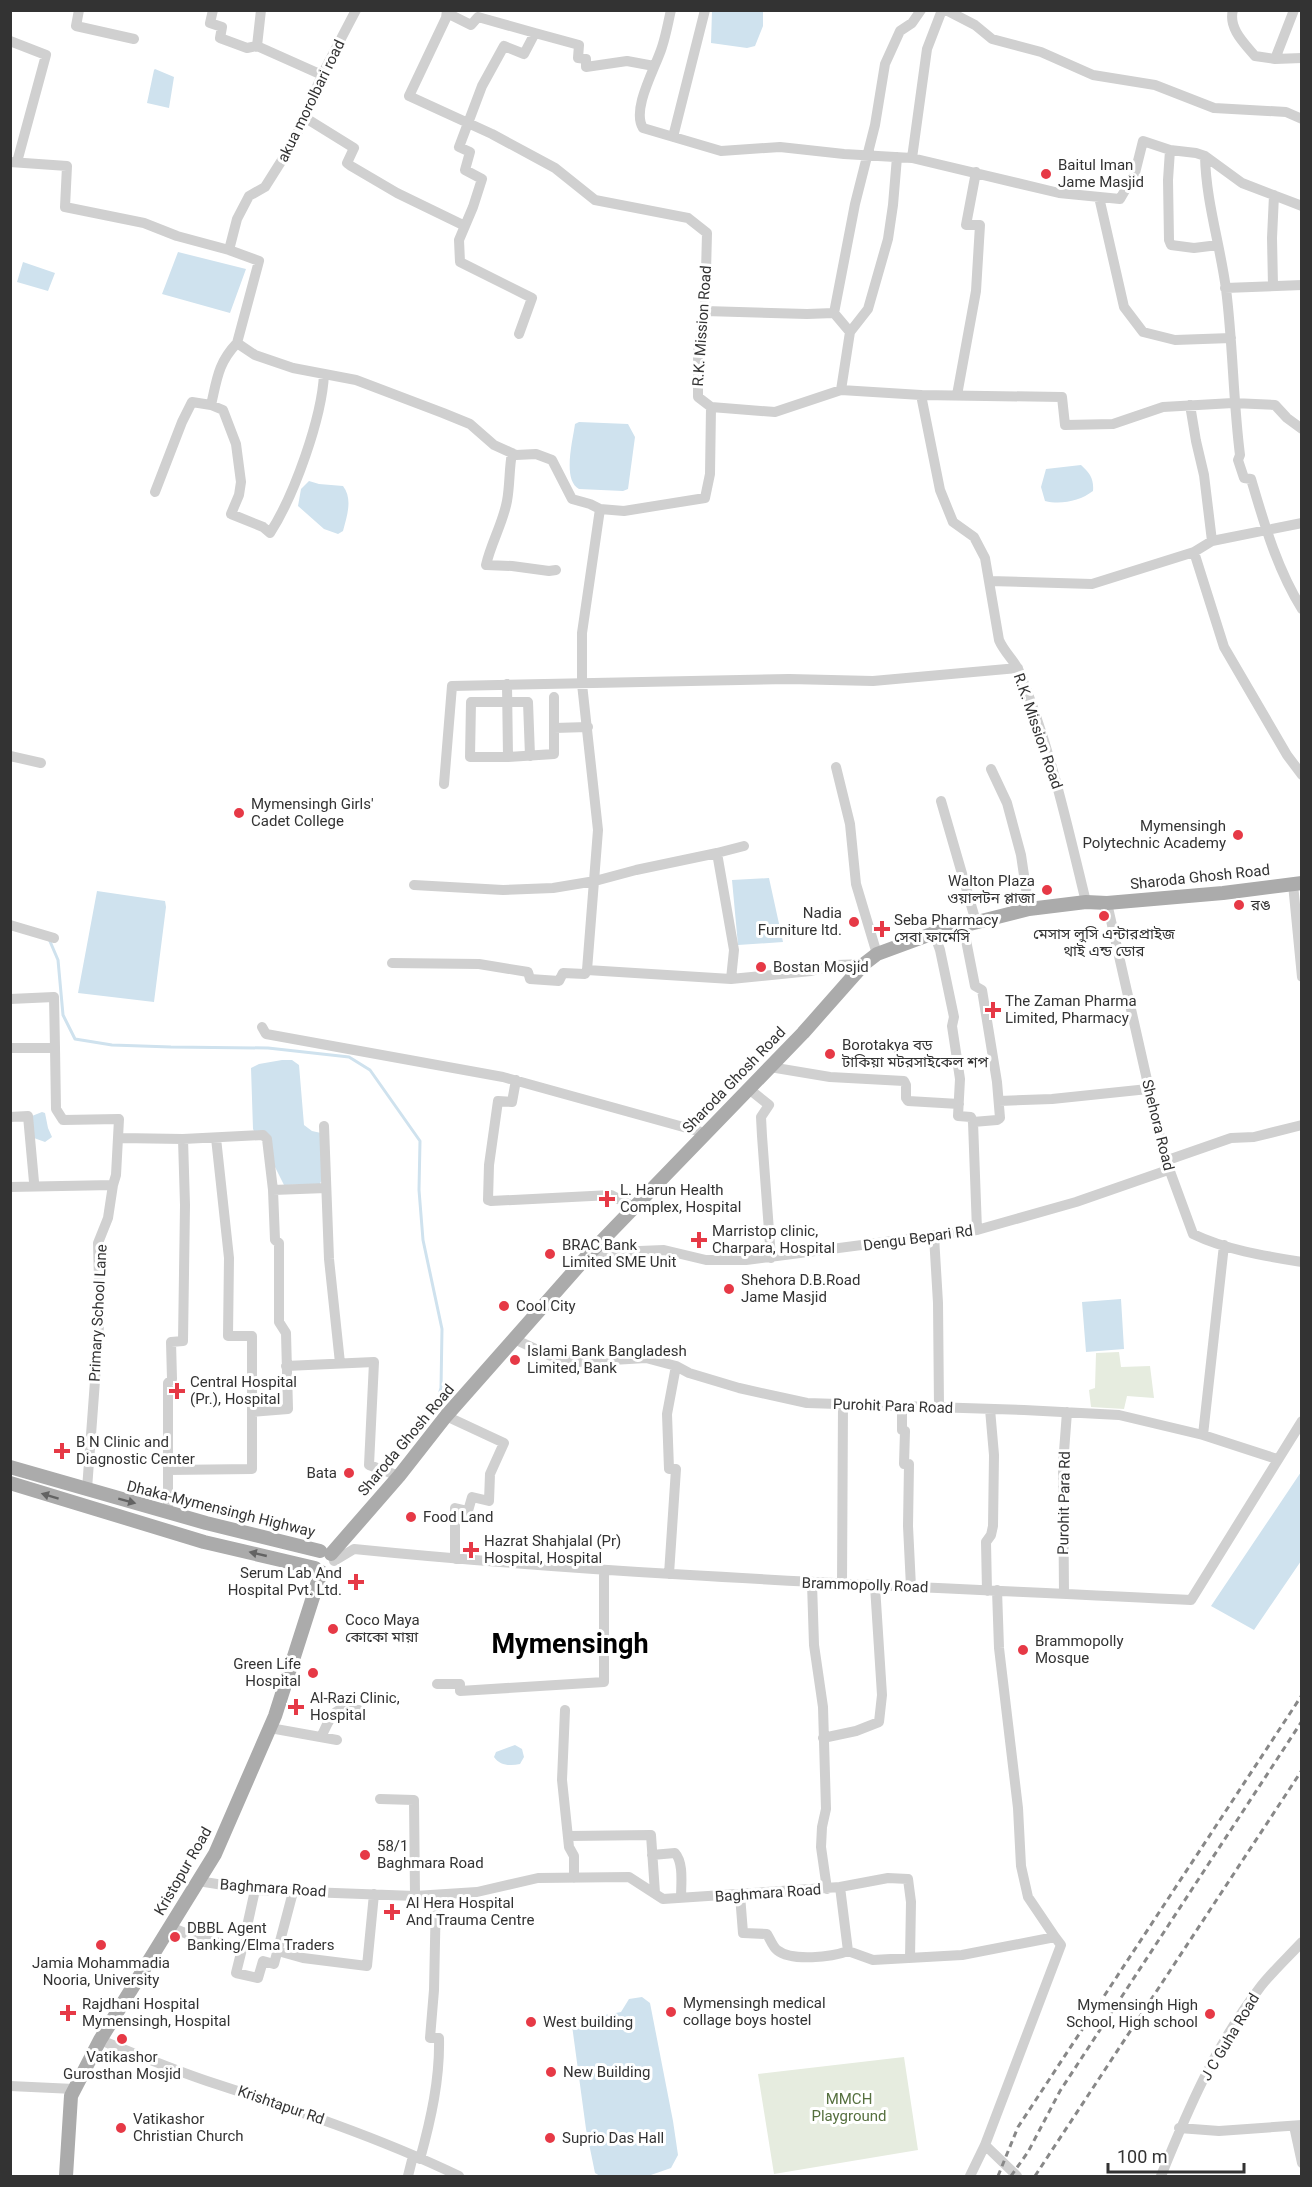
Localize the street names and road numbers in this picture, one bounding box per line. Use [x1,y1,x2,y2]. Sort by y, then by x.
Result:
street label: akua morolbari road [274,37,348,165]
street label: R.K. Mission Road [689,265,715,387]
street label: R.K. Mission Road [1010,671,1066,791]
street label: Sharoda Ghosh Road [1129,861,1271,893]
street label: Sharoda Ghosh Road [679,1023,789,1137]
street label: Shehora Road [1138,1078,1178,1172]
street label: Dengu Bepari Rd [862,1221,974,1255]
street label: Primary School Lane [85,1244,111,1382]
street label: Sharoda Ghosh Road [354,1380,458,1500]
street label: Purohit Para Road [833,1395,953,1417]
street label: Purohit Para Rd [1054,1451,1074,1555]
street label: Dhaka-Mymensingh Highway [125,1477,317,1541]
street label: Brammopolly Road [801,1574,929,1596]
street label: Kristopur Road [150,1824,216,1918]
street label: Baghmara Road [219,1875,327,1901]
street label: Baghmara Road [714,1880,822,1906]
street label: J C Guha Road [1197,1990,1263,2084]
street label: Krishtapur Rd [235,2082,327,2128]

